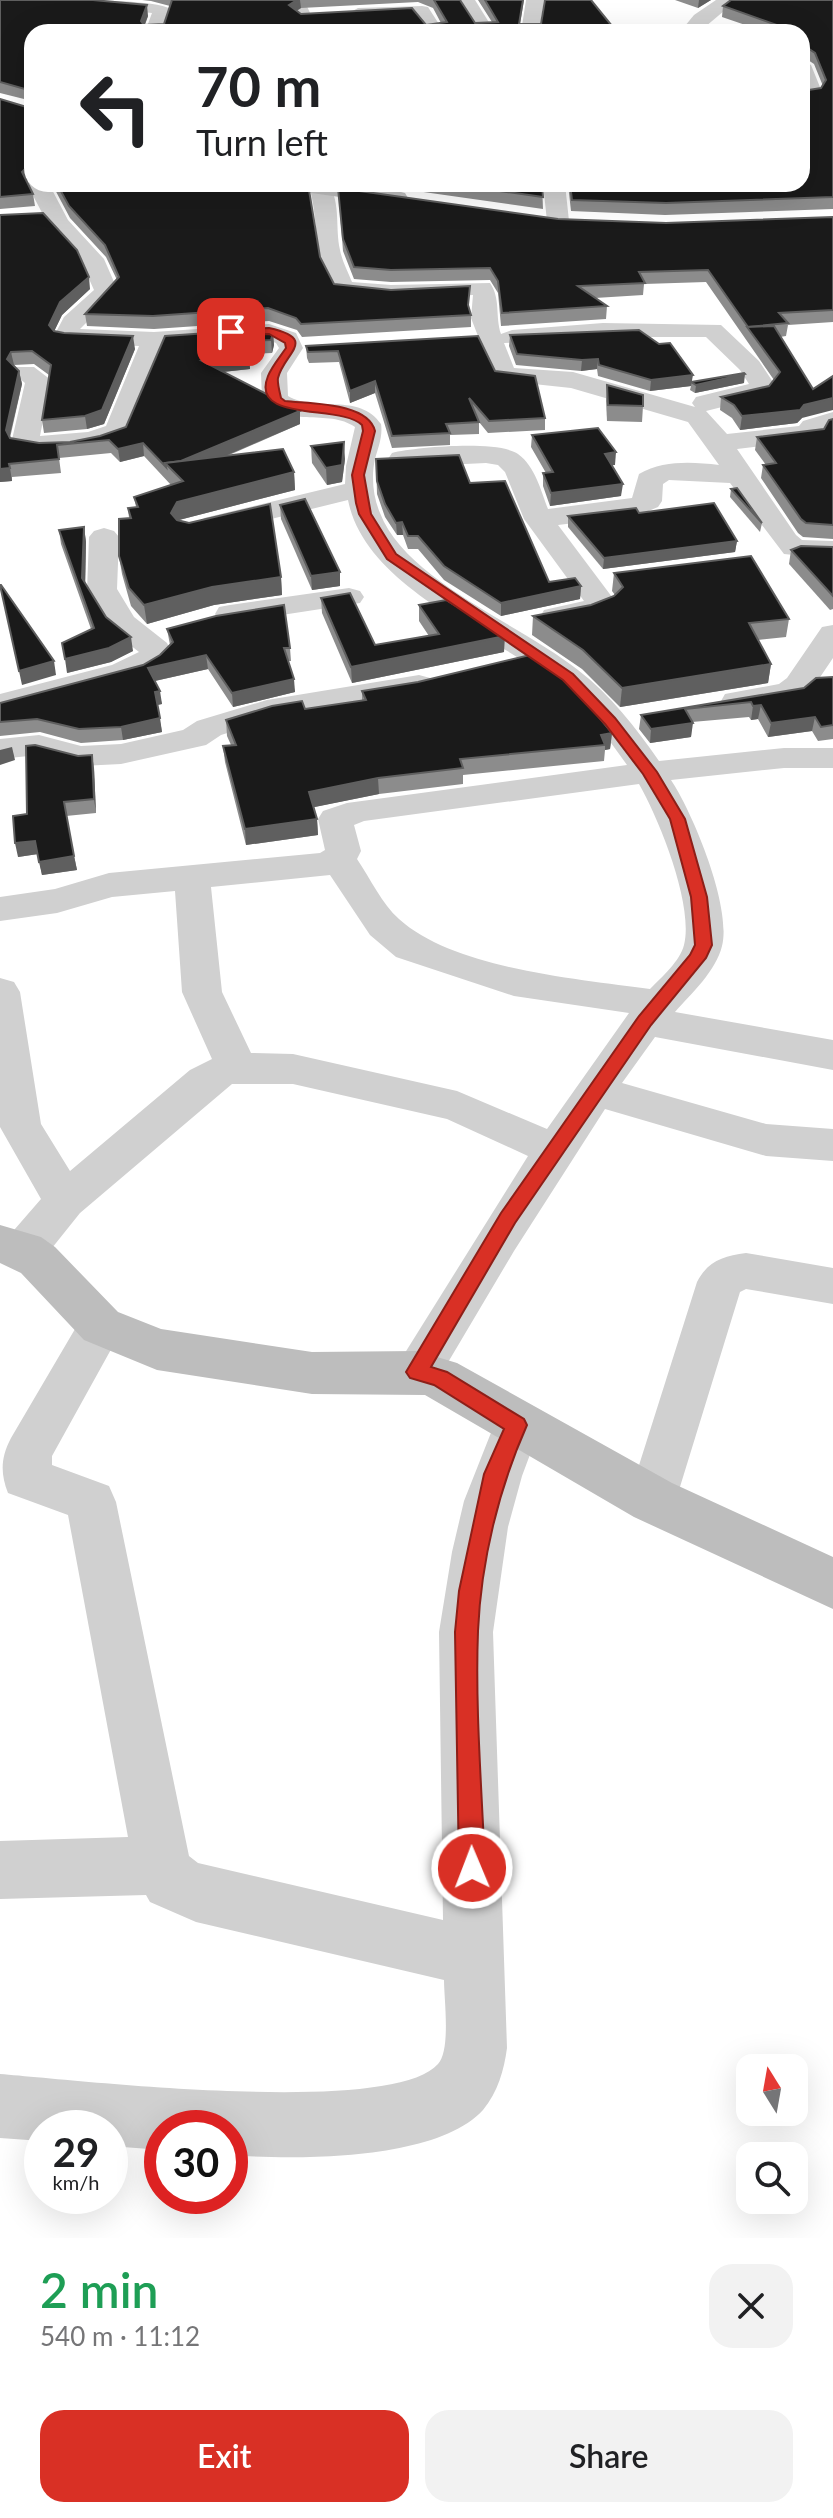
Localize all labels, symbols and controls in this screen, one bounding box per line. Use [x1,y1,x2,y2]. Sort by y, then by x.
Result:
text: 70 m [196,52,321,119]
icon: left [64,56,168,160]
text: Turn left [196,120,328,164]
pin [197,298,265,366]
icon: arrive [209,310,253,354]
position arrow [430,1826,514,1910]
north arrow [736,2054,808,2126]
map controls [736,2054,808,2214]
speed limit sign: 30 [144,2110,248,2214]
text: 29 [53,2128,99,2176]
button: search [736,2142,808,2214]
text: km/h [53,2170,99,2194]
text: 2 min [40,2261,158,2318]
button: close [709,2264,793,2348]
text: 540 m · 11:12 [40,2320,200,2352]
button: Exit [40,2410,409,2502]
button: Share [425,2410,793,2502]

